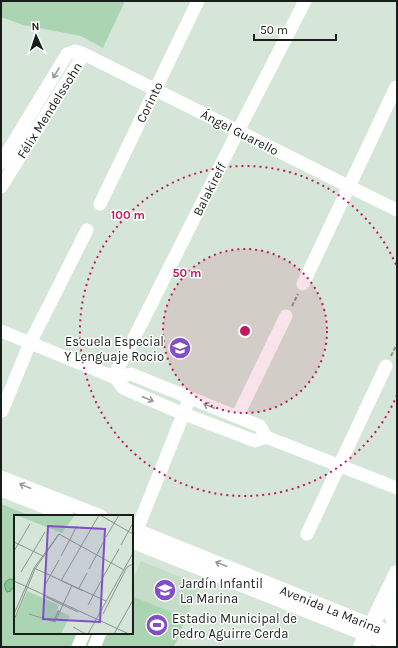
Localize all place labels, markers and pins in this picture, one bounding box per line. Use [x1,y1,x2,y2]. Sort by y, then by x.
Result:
centre of rings [238,324,252,338]
place label: Escuela Especial Y Lenguaje Rocio [64,334,164,364]
school or university icon: Escuela Especial Y Lenguaje Rocio [167,335,193,361]
place label: Jardín Infantil La Marina [180,576,263,606]
school or university icon: Jardín Infantil La Marina [152,577,178,603]
place label: Estadio Municipal de Pedro Aguirre Cerda [172,611,297,641]
sports icon: Estadio Municipal de Pedro Aguirre Cerda [144,612,170,638]

